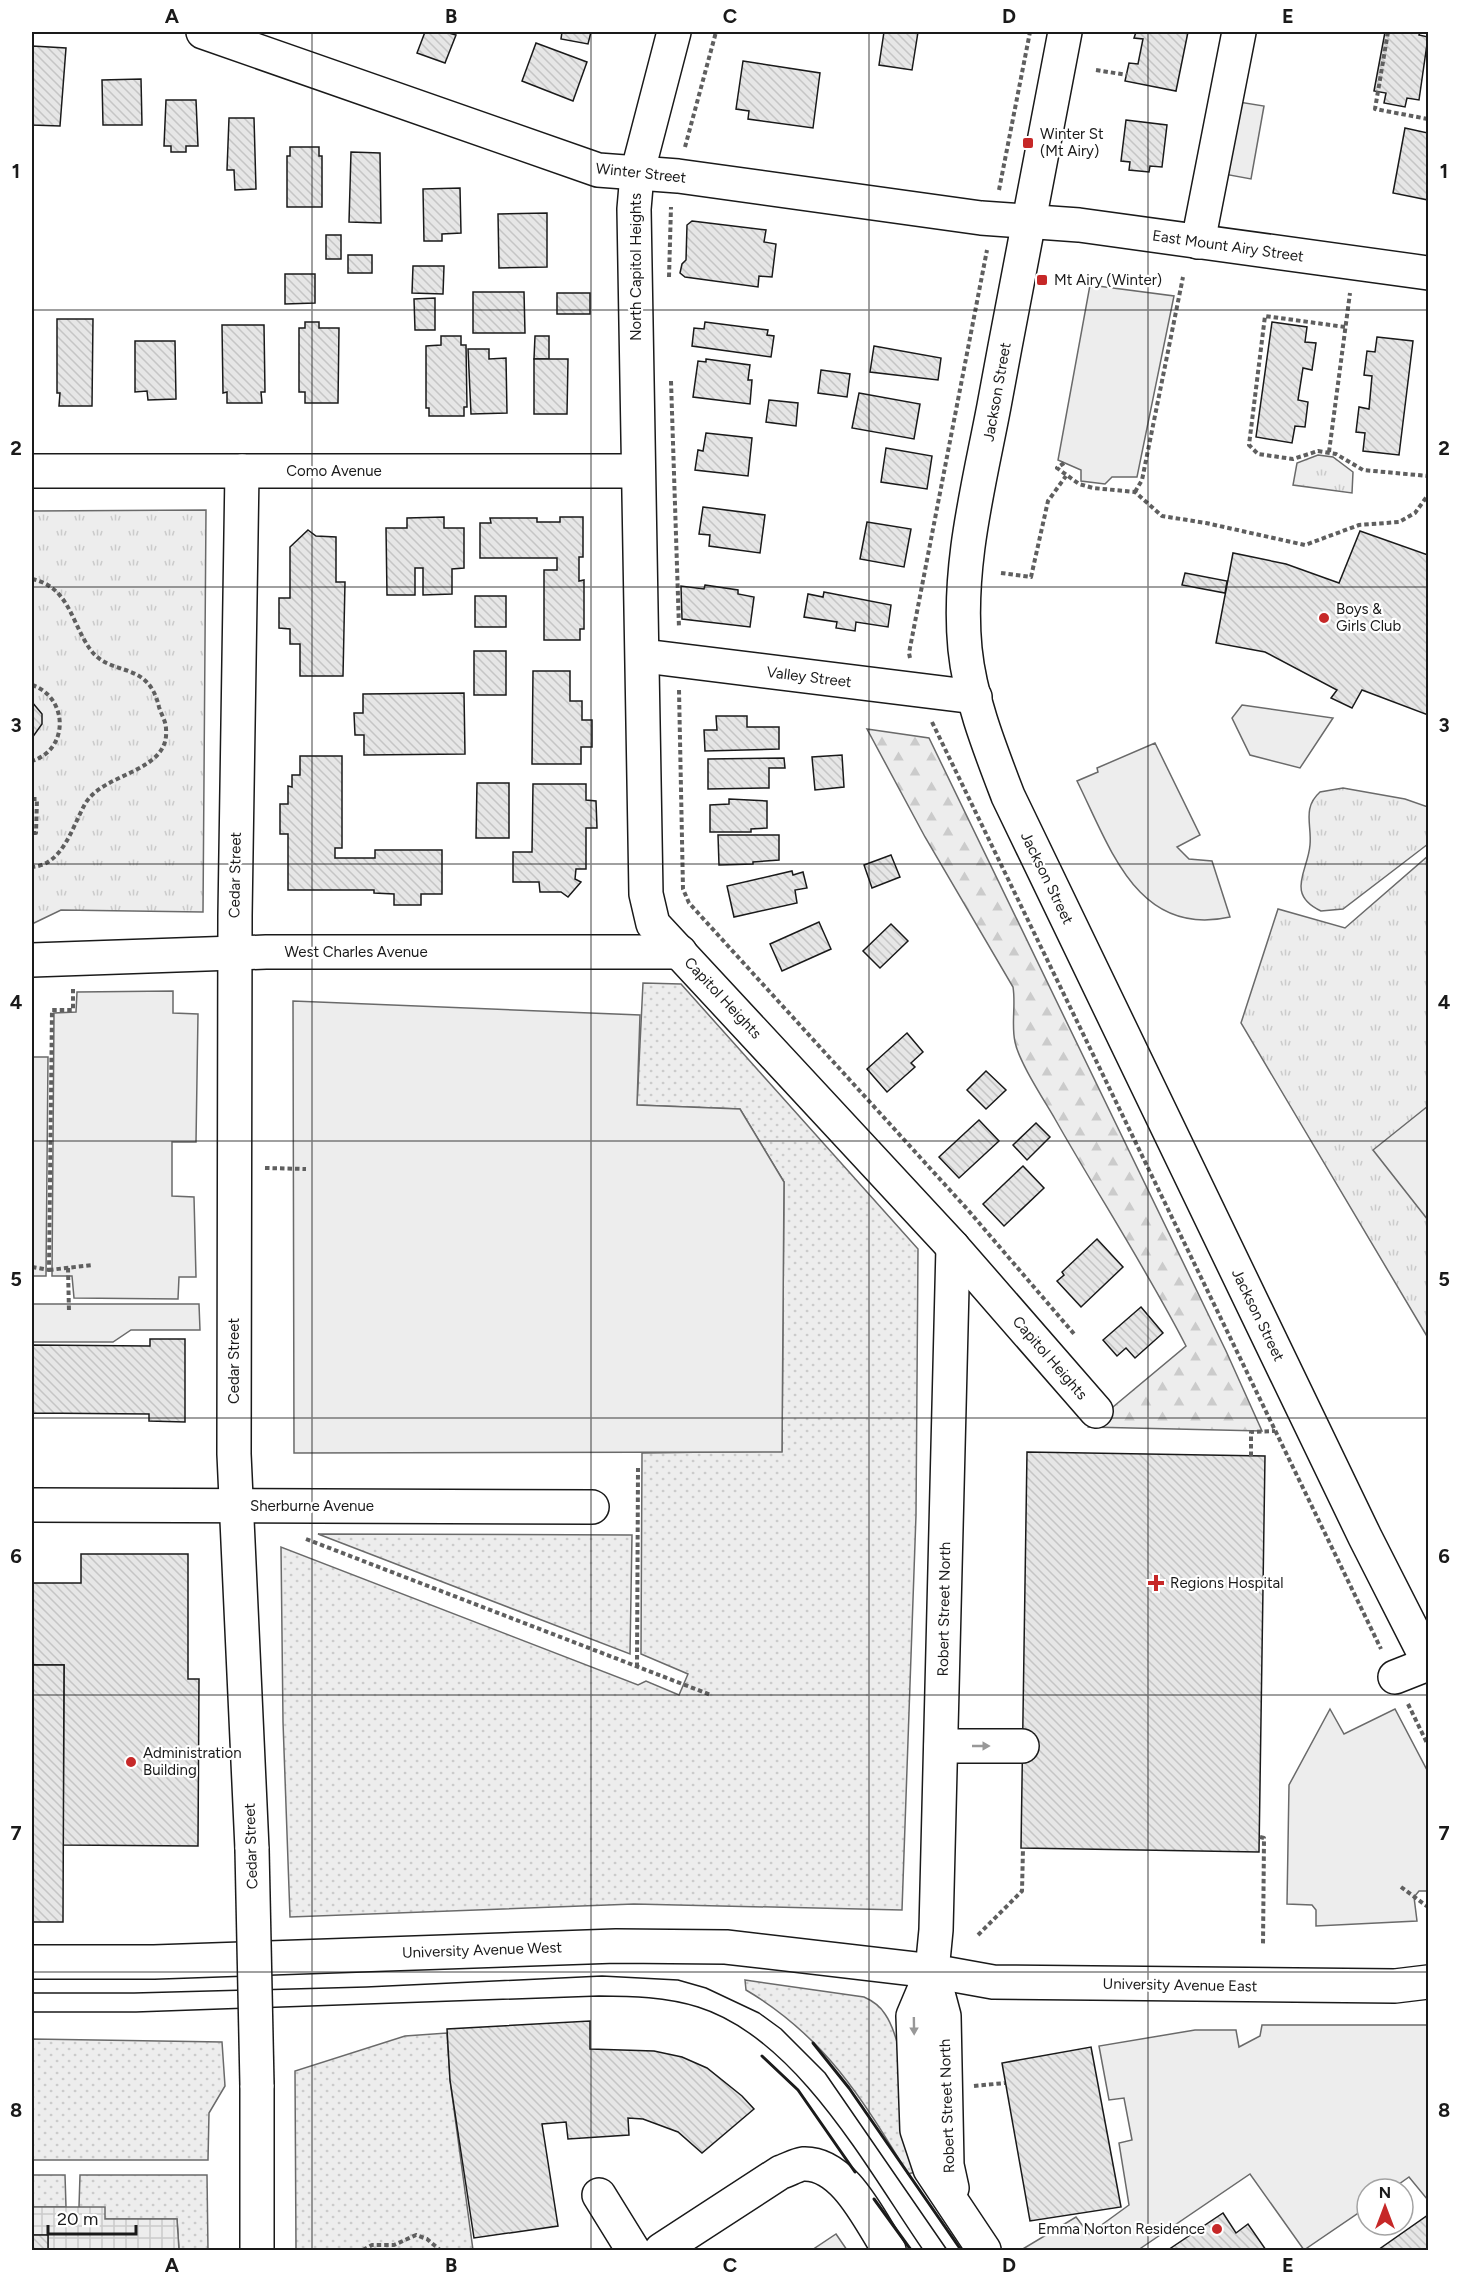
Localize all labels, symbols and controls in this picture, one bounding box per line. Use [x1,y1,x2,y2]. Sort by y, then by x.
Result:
text: A [165,4,180,28]
text: B [445,4,457,28]
text: C [723,4,737,28]
text: D [1002,4,1016,28]
text: E [1282,4,1294,28]
place label: Winter St (Mt Airy) [1040,125,1104,160]
marker: Winter St (Mt Airy) [1021,136,1035,150]
text: 1 [12,159,20,183]
street label: Winter Street [595,159,687,187]
text: 1 [1440,159,1448,183]
street label: North Capitol Heights [627,193,645,341]
street label: East Mount Airy Street [1151,226,1305,266]
place label: Mt Airy (Winter) [1054,271,1162,289]
marker: Mt Airy (Winter) [1035,273,1049,287]
street label: Jackson Street [979,341,1015,443]
text: 2 [10,436,22,460]
text: 2 [1438,436,1450,460]
street label: Como Avenue [286,462,382,480]
place label: Boys & Girls Club [1336,600,1401,635]
marker: Boys & Girls Club [1317,611,1331,625]
street label: Valley Street [765,663,853,691]
text: 3 [10,713,22,737]
text: 3 [1438,713,1450,737]
street label: Jackson Street [1017,829,1077,927]
street label: Cedar Street [225,831,245,918]
street label: West Charles Avenue [284,943,428,961]
street label: Capitol Heights [681,953,765,1043]
text: 4 [10,990,23,1014]
text: 4 [1438,990,1451,1014]
street label: Jackson Street [1228,1266,1288,1364]
text: 5 [10,1267,22,1291]
text: 5 [1438,1267,1450,1291]
street label: Capitol Heights [1009,1313,1091,1404]
street label: Cedar Street [225,1318,243,1404]
street label: Sherburne Avenue [250,1497,374,1515]
street label: Robert Street North [934,1542,954,1676]
text: 6 [10,1544,22,1568]
text: 6 [1438,1544,1450,1568]
marker: Regions Hospital [1147,1574,1165,1592]
place label: Regions Hospital [1170,1574,1284,1592]
one-way arrow [972,1741,991,1751]
place label: Administration Building [143,1744,242,1779]
marker: Administration Building [124,1755,138,1769]
street label: Cedar Street [240,1802,261,1889]
text: 7 [10,1821,22,1845]
text: 7 [1438,1821,1450,1845]
street label: University Avenue West [402,1938,563,1962]
street label: University Avenue East [1103,1975,1258,1995]
one-way arrow [909,2016,919,2035]
street label: Robert Street North [936,2038,958,2174]
text: 8 [10,2098,22,2122]
text: 8 [1438,2098,1450,2122]
north arrow [1355,2177,1415,2237]
text: N [1379,2183,1391,2202]
scale bar [48,2198,136,2236]
text: 20 m [57,2208,98,2230]
place label: Emma Norton Residence [1038,2220,1205,2238]
marker: Emma Norton Residence [1210,2222,1224,2236]
text: A [165,2253,180,2277]
text: B [445,2253,457,2277]
text: C [723,2253,737,2277]
text: D [1002,2253,1016,2277]
text: E [1282,2253,1294,2277]

